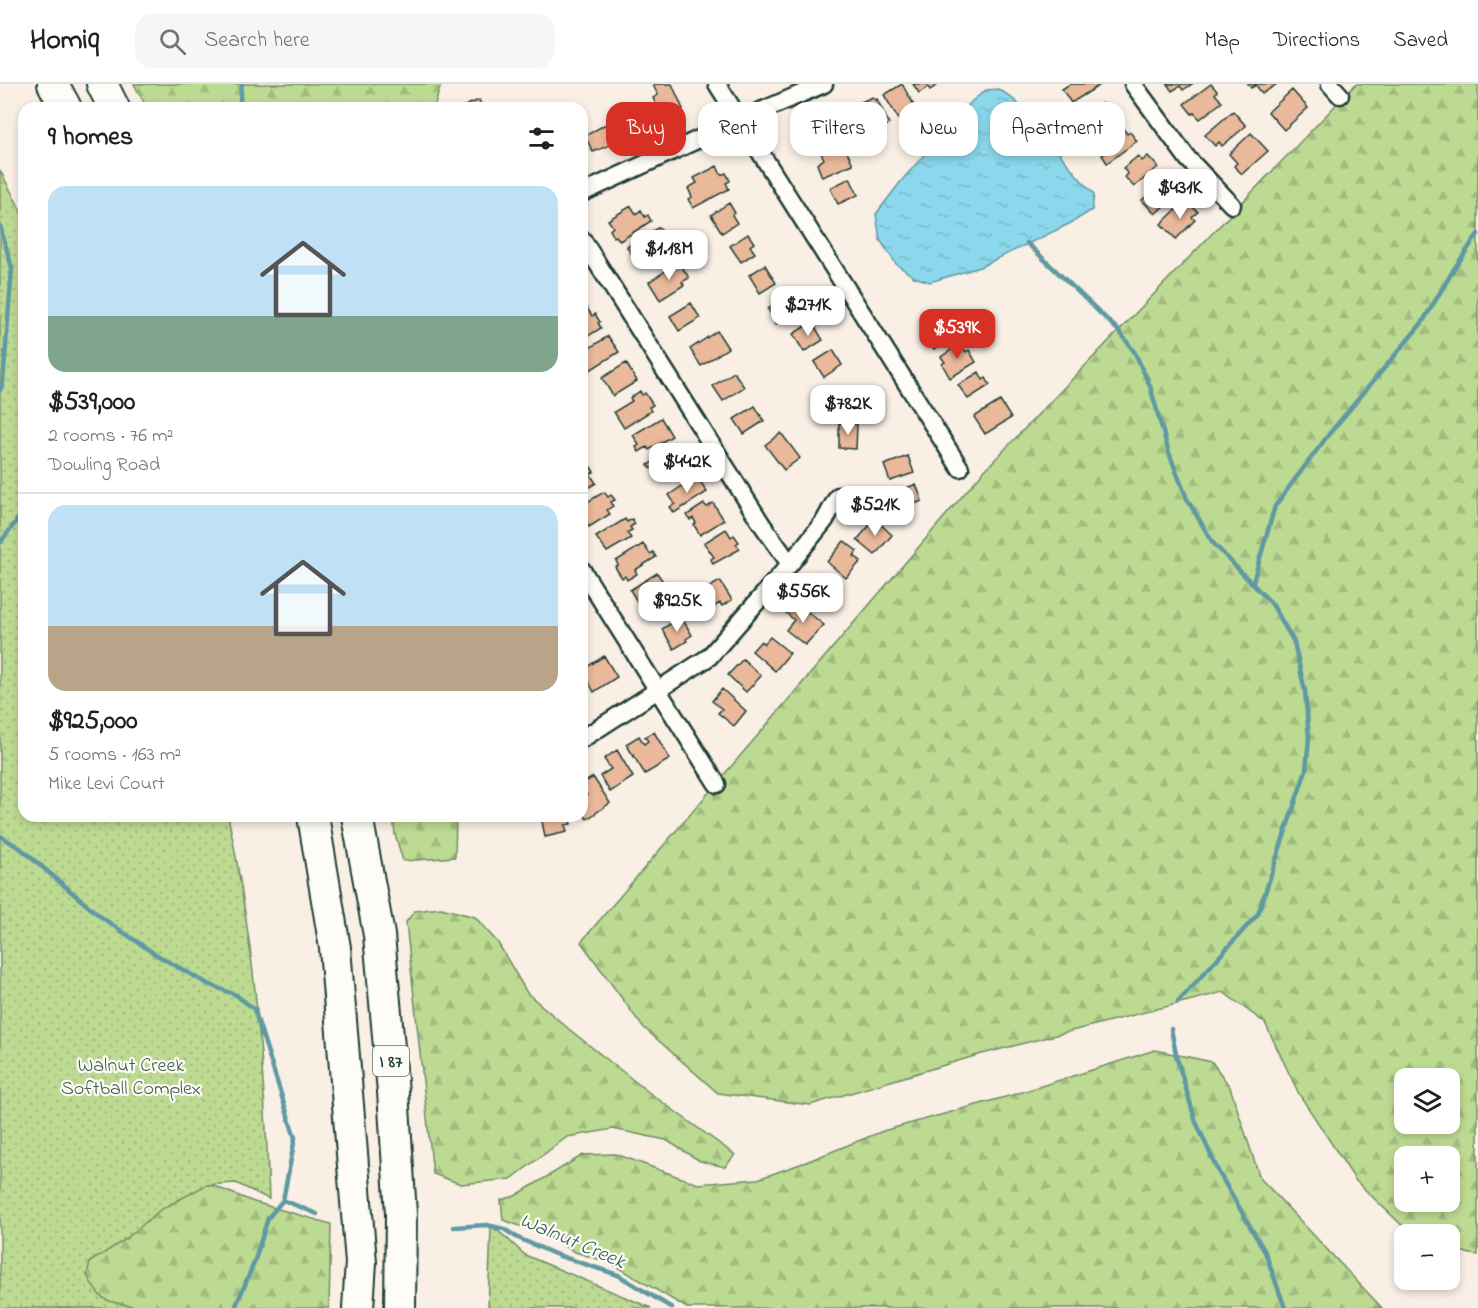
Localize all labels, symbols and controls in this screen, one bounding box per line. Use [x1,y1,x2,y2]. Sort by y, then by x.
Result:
search box [135,14,555,68]
text: Homiq [30,21,99,62]
icon: search [156,25,189,58]
text: Search here [204,25,310,57]
text: Map [1204,26,1240,56]
text: Directions [1273,26,1360,56]
text: Saved [1393,26,1448,56]
chip: Buy [606,102,686,156]
chip: Rent [698,102,778,156]
chip: Filters [790,102,887,156]
chip: New [899,102,978,156]
chip: Apartment [990,102,1125,156]
text: 9 homes [48,119,133,157]
icon: filters [525,122,558,155]
pin: $431K [1138,169,1222,220]
text: $431K [1158,174,1202,203]
icon: home [249,225,357,333]
pin: $1.18M [620,230,718,281]
text: $1.18M [645,235,693,264]
pin: $271K [766,286,850,337]
text: $271K [785,291,831,320]
pin: $539K [915,309,999,360]
text: $539K [933,314,981,343]
text: $539,000 [48,384,135,422]
pin: $782K [806,385,890,436]
text: $782K [824,390,872,419]
text: 2 rooms · 76 m² [48,422,173,451]
pin: $442K [645,443,729,494]
text: $442K [663,448,711,477]
text: Dowling Road [48,451,160,480]
pin: $521K [833,486,917,537]
text: $521K [850,491,900,520]
icon: home [249,544,357,652]
pin: $556K [761,573,845,624]
text: $556K [776,578,830,607]
pin: $925K [635,582,719,633]
text: $925K [652,587,702,616]
text: $925,000 [48,703,138,741]
text: 5 rooms · 163 m² [48,741,181,770]
text: Mike Levi Court [48,770,165,799]
road number: I 87 [373,1046,409,1076]
park label: Walnut Creek Softball Complex [61,1052,201,1104]
map controls [1394,1068,1460,1290]
button: layers [1394,1068,1460,1134]
button: + [1394,1146,1460,1212]
water label: Walnut Creek [515,1206,630,1278]
button: − [1394,1224,1460,1290]

